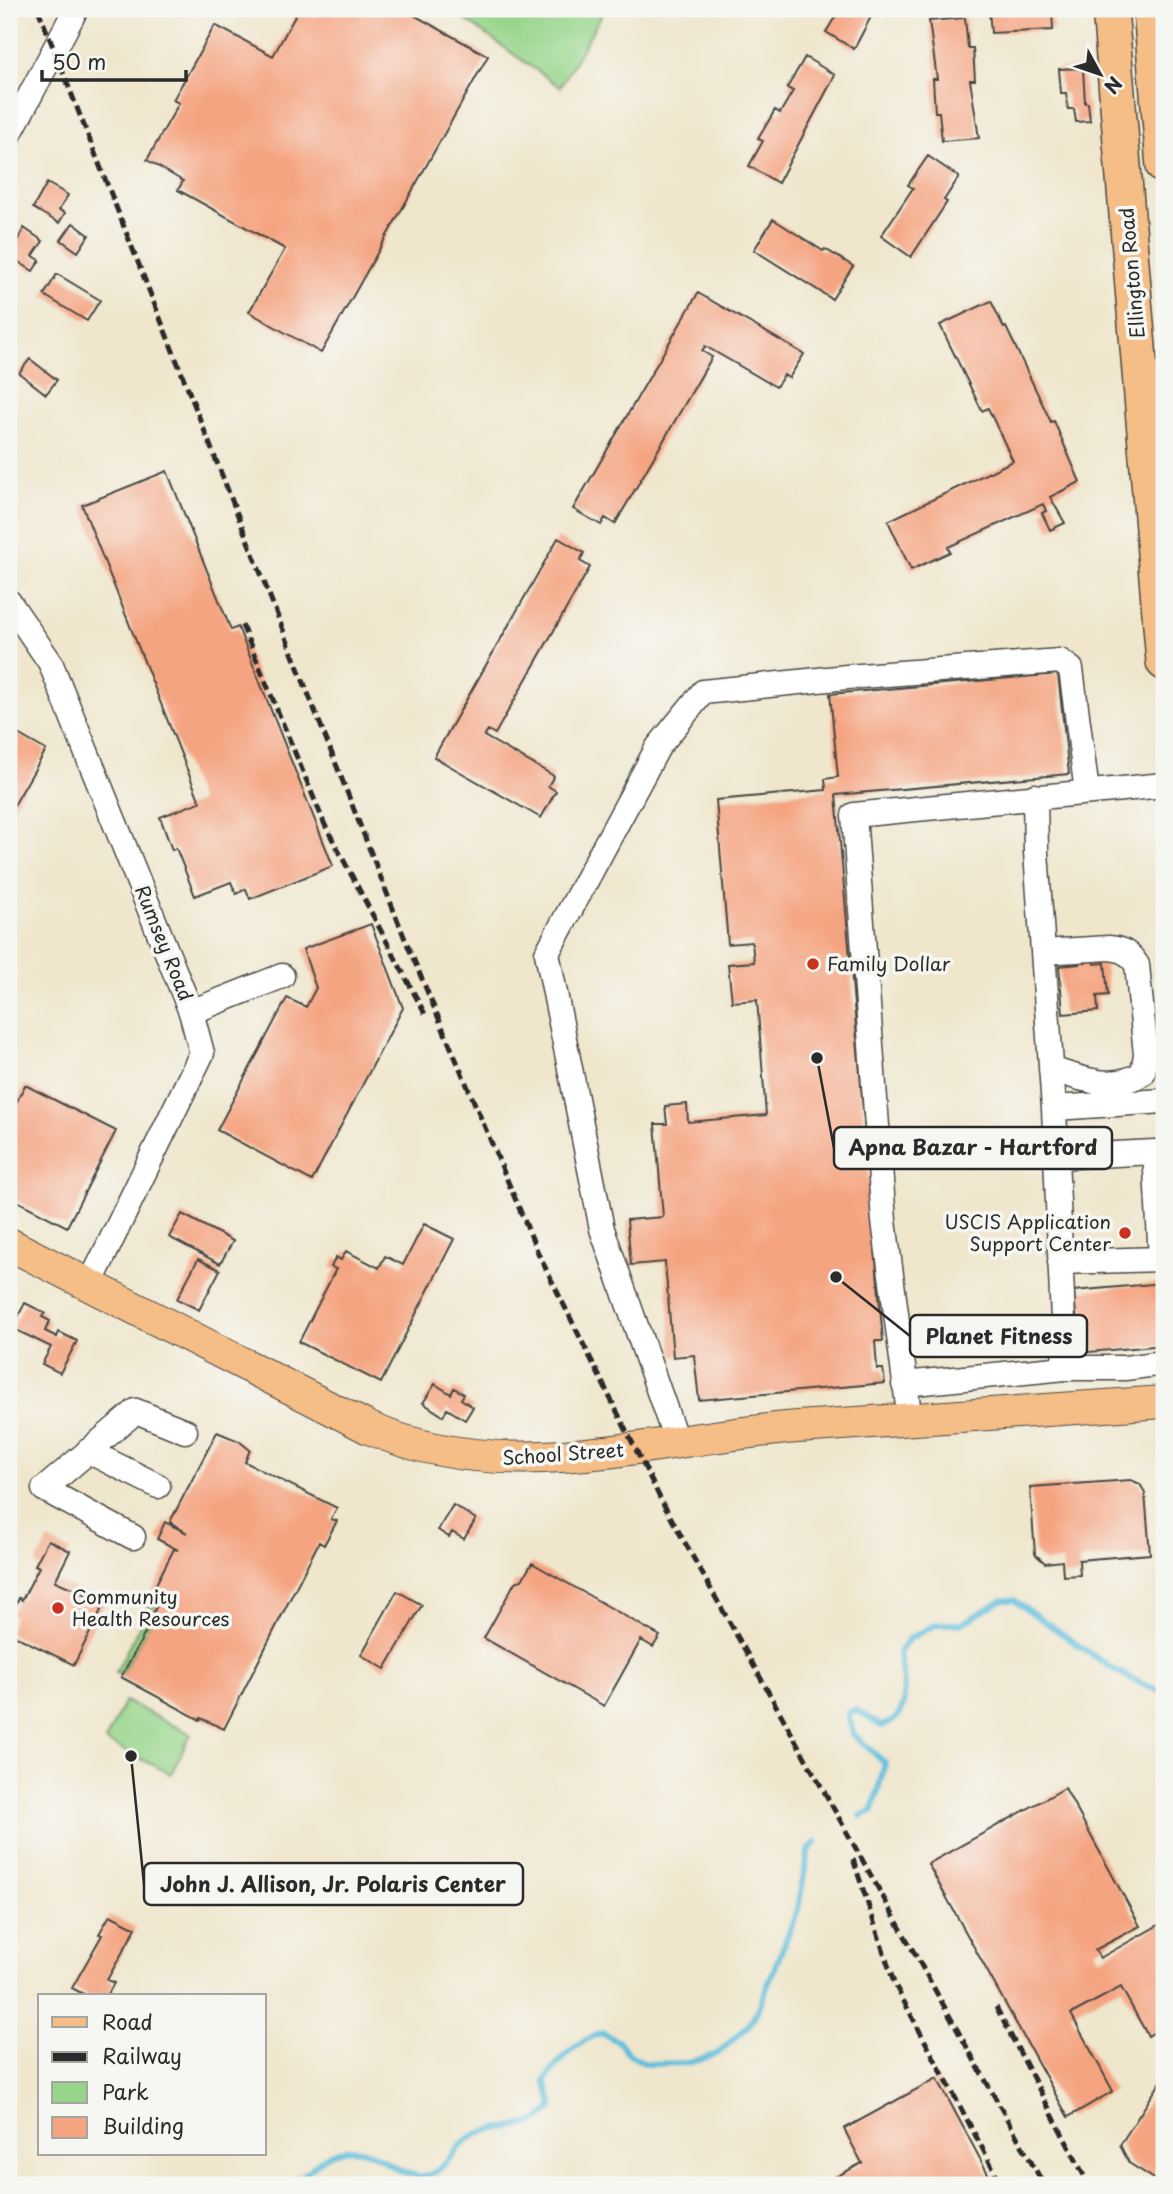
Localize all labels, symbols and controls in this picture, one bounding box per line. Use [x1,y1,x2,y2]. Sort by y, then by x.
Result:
scale bar [42,38,186,82]
north arrow [1064,38,1134,108]
text: 50 m [52,45,106,77]
text: N [1098,71,1129,100]
street label: Ellington Road [1111,206,1151,340]
street label: Rumsey Road [129,881,201,1005]
place label: Family Dollar [827,949,951,977]
marker: Family Dollar [805,956,821,972]
callout: Apna Bazar - Hartford [834,1127,1112,1169]
text: Apna Bazar - Hartford [849,1130,1098,1162]
place label: USCIS Application Support Center [944,1207,1111,1257]
marker: USCIS Application Support Center [1117,1225,1133,1241]
callout: Planet Fitness [910,1315,1087,1357]
text: Planet Fitness [925,1319,1073,1351]
street label: School Street [501,1435,625,1471]
place label: Community Health Resources [72,1582,229,1632]
marker: Community Health Resources [50,1600,66,1616]
callout: John J. Allison, Jr. Polaris Center [144,1863,523,1905]
text: John J. Allison, Jr. Polaris Center [160,1867,506,1899]
legend [38,1994,266,2156]
text: Road [102,2005,153,2037]
text: Railway [102,2039,182,2071]
text: Park [102,2075,149,2107]
text: Building [102,2109,184,2141]

